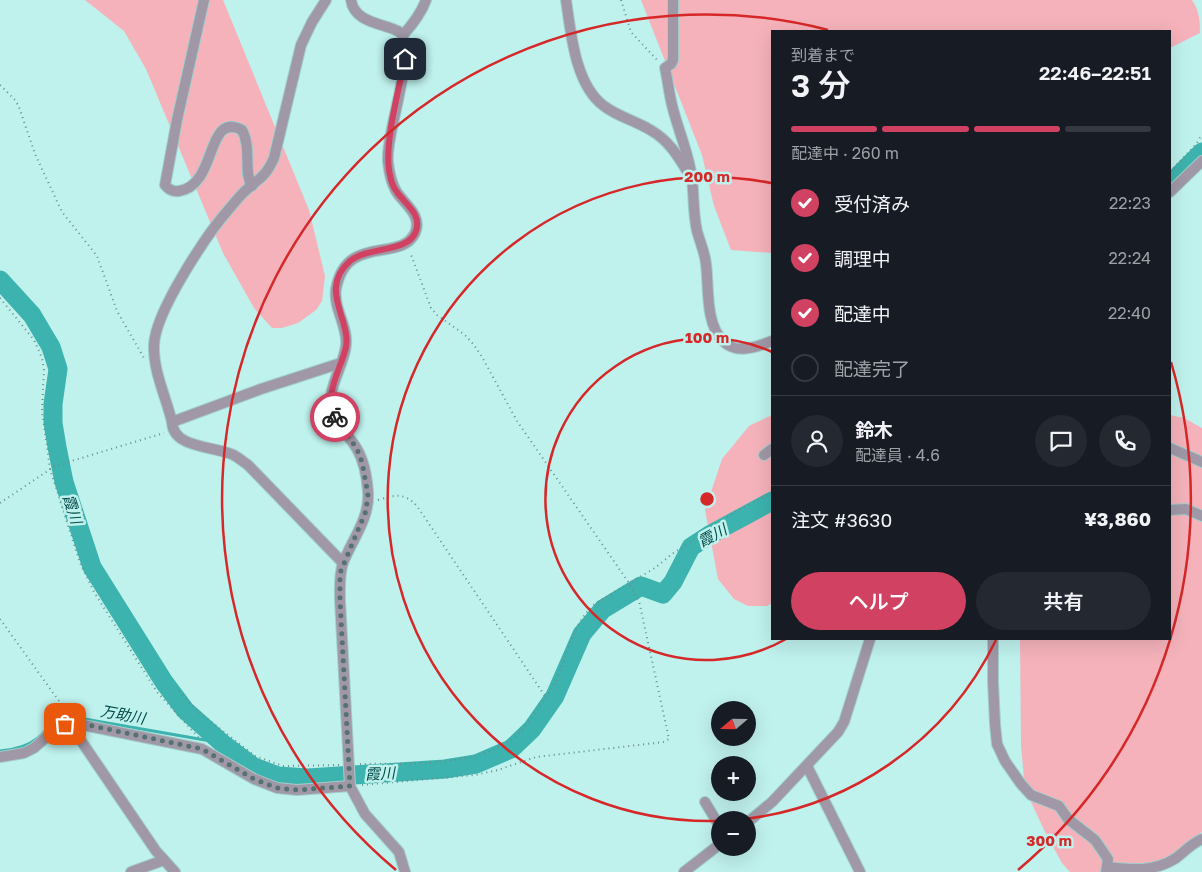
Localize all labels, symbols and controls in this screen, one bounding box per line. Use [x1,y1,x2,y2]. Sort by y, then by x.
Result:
pin [384,38,426,80]
icon: home [391,45,419,73]
text: 到着まで [791,45,855,65]
text: 22:46–22:51 [1039,61,1151,84]
text: 3 分 [791,66,850,104]
text: 配達中 · 260 m [791,143,899,163]
text: 200 m [684,167,730,185]
icon: check [791,189,819,217]
text: 受付済み [834,192,910,215]
text: 22:23 [1109,193,1151,213]
icon: check [791,244,819,272]
text: 調理中 [834,247,891,270]
text: 22:24 [1109,248,1151,268]
icon: check [791,299,819,327]
text: 配達中 [834,302,891,325]
text: 22:40 [1108,303,1151,323]
text: 100 m [685,328,729,346]
text: 配達完了 [834,357,910,380]
courier [310,392,360,442]
icon: bike [321,403,349,431]
button: person [791,415,843,467]
button: chat [1035,415,1087,467]
button: phone [1099,415,1151,467]
text: 鈴木 [855,418,893,441]
text: 配達員 · 4.6 [855,445,940,465]
centre of rings [698,490,716,508]
water label: 霞川 [60,492,87,528]
text: ¥3,860 [1084,507,1151,530]
text: 注文 #3630 [791,508,892,531]
water label: 霞川 [695,519,731,550]
button: ヘルプ [791,572,966,630]
button: 共有 [976,572,1151,630]
water label: 万助川 [99,701,149,727]
north arrow [711,701,756,746]
map controls [711,701,756,856]
pin [44,703,86,745]
icon: bag [51,710,79,738]
button: + [711,756,756,801]
water label: 霞川 [365,763,397,783]
button: − [711,811,756,856]
text: 300 m [1026,831,1072,849]

